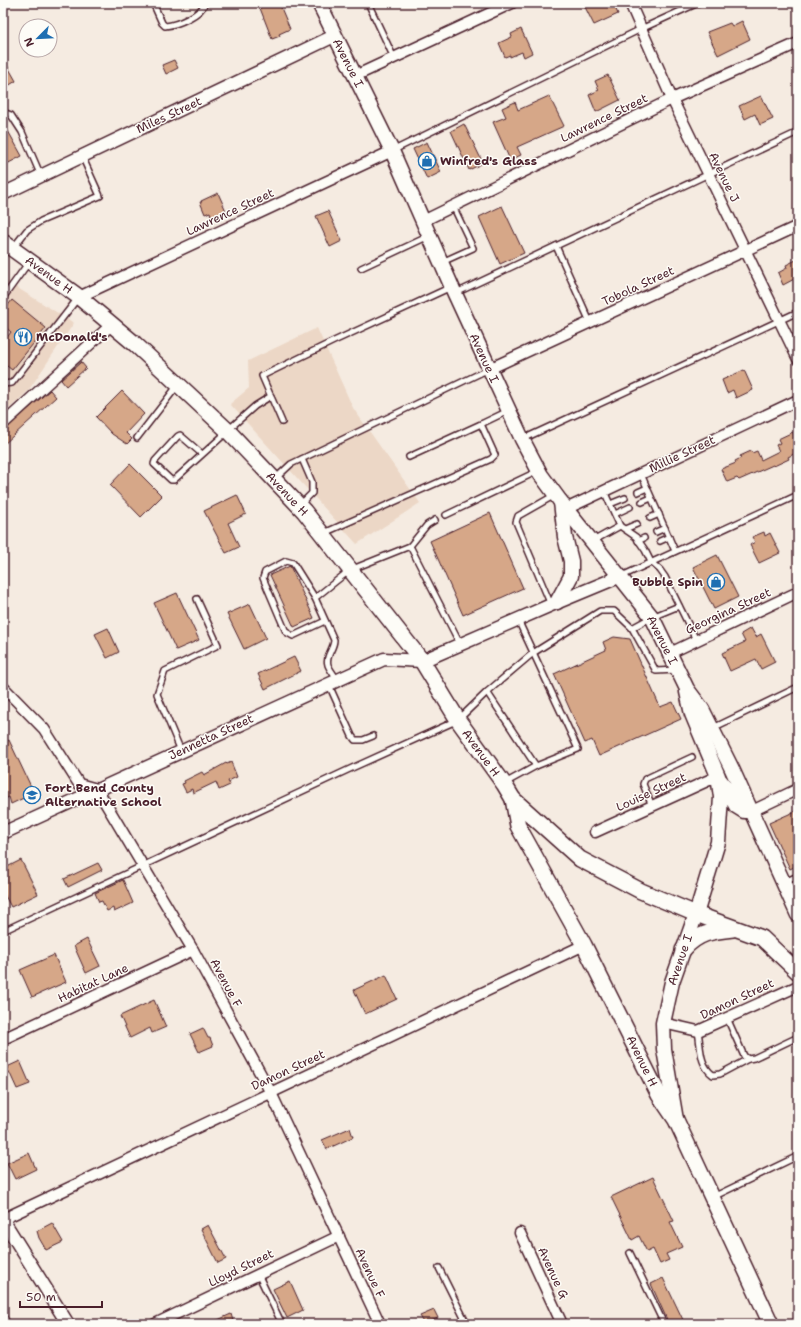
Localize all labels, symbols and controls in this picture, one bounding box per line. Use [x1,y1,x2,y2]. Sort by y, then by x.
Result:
north arrow [18,18,58,58]
text: N [21,35,38,49]
street label: Avenue I [329,36,367,91]
street label: Lawrence Street [558,90,650,146]
street label: Miles Street [134,93,204,137]
street label: Avenue J [705,149,743,205]
shop icon: Winfred's Glass [417,151,437,171]
place label: Winfred's Glass [440,153,537,169]
street label: Lawrence Street [184,185,276,239]
street label: Avenue H [22,252,76,298]
street label: Tobola Street [599,262,677,310]
restaurant icon: McDonald's [13,327,33,347]
place label: McDonald's [36,329,108,345]
street label: Avenue I [466,331,503,386]
street label: Millie Street [646,432,718,476]
street label: Avenue H [262,468,312,520]
shop icon: Bubble Spin [706,572,726,592]
place label: Bubble Spin [632,574,703,590]
street label: Georgina Street [683,584,773,638]
street label: Avenue I [643,613,681,668]
street label: Jennetta Street [166,710,256,764]
street label: Avenue H [458,726,504,780]
street label: Louise Street [613,769,689,815]
place label: Fort Bend County Alternative School [45,780,162,810]
school or university icon: Fort Bend County Alternative School [22,785,42,805]
street label: Avenue I [664,932,696,988]
street label: Avenue F [206,956,246,1010]
street label: Habitat Lane [55,960,131,1006]
street label: Damon Street [698,975,776,1023]
street label: Avenue H [623,1033,661,1089]
street label: Damon Street [249,1046,327,1094]
street label: Avenue G [534,1244,572,1302]
street label: Lloyd Street [206,1245,276,1291]
street label: Avenue F [352,1246,389,1301]
scale bar [20,1283,102,1309]
text: 50 m [26,1289,56,1305]

